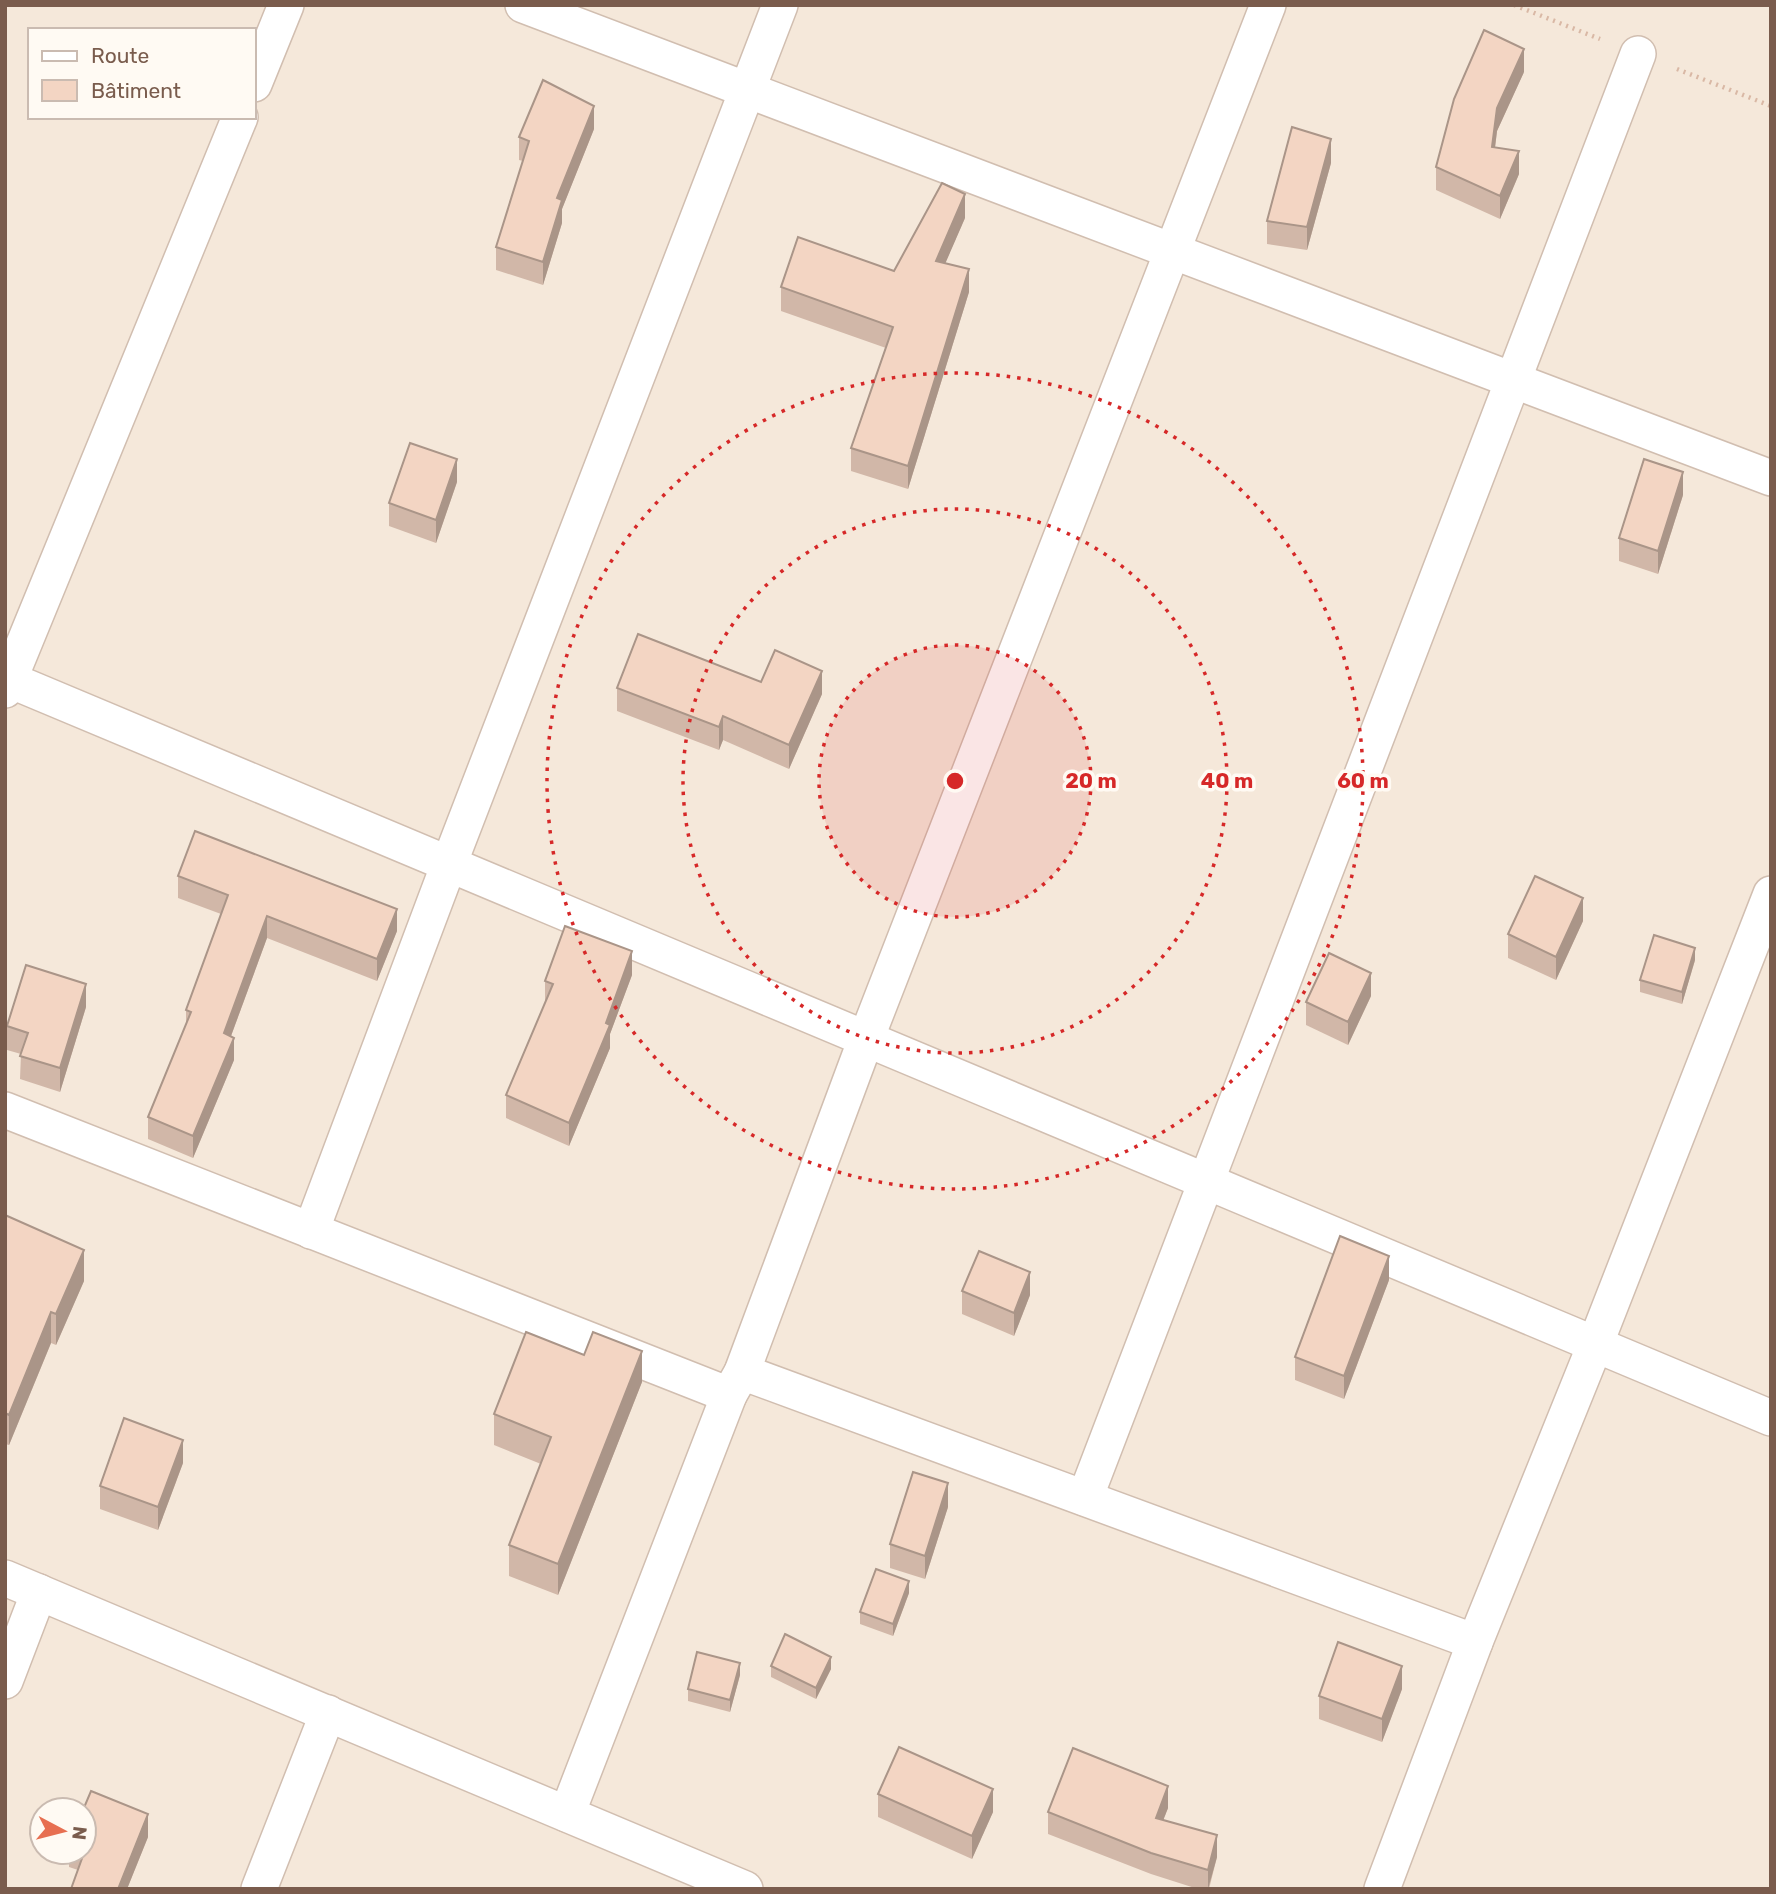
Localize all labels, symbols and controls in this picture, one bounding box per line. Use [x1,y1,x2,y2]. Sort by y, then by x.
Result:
legend [28,28,256,119]
text: Route [91,43,149,68]
text: Bâtiment [91,78,181,103]
text: 20 m [1065,768,1117,793]
text: 40 m [1201,768,1253,793]
text: 60 m [1337,768,1389,793]
centre of rings [943,769,967,793]
north arrow [28,1796,98,1866]
text: N [67,1825,92,1841]

